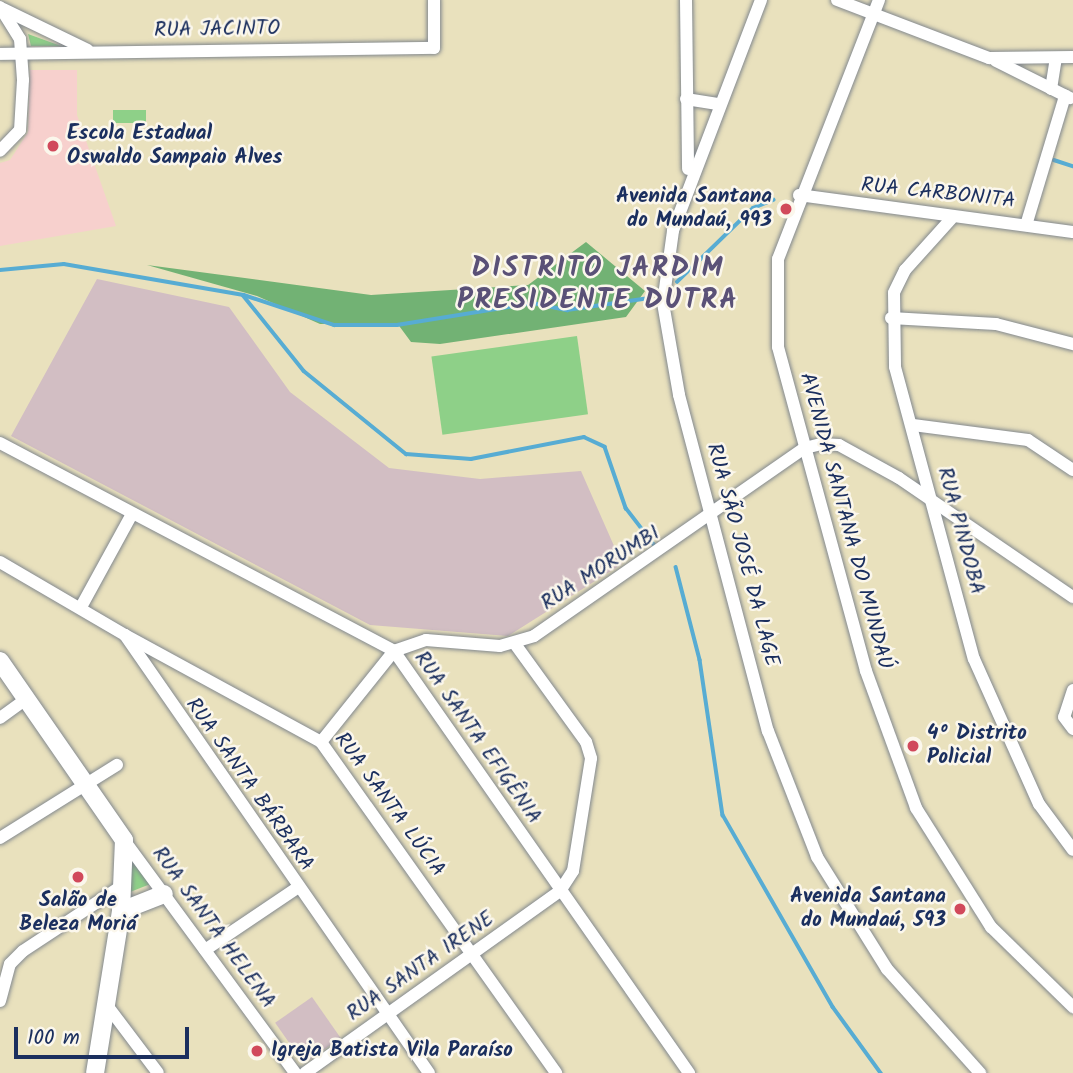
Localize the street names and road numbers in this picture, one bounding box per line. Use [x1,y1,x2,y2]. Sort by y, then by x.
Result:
street label: RUA JACINTO [154,16,280,44]
street label: RUA CARBONITA [860,173,1016,215]
street label: AVENIDA SANTANA DO MUNDAÚ [793,370,897,672]
street label: RUA SÃO JOSÉ DA LAGE [700,441,784,669]
street label: RUA PINDOBA [931,465,989,597]
street label: RUA MORUMBI [537,521,665,617]
street label: RUA SANTA EFIGÊNIA [408,647,546,829]
street label: RUA SANTA BÁRBARA [180,693,318,877]
street label: RUA SANTA LÚCIA [328,728,450,882]
street label: RUA SANTA HELENA [146,842,280,1014]
street label: RUA SANTA IRENE [342,907,500,1027]

